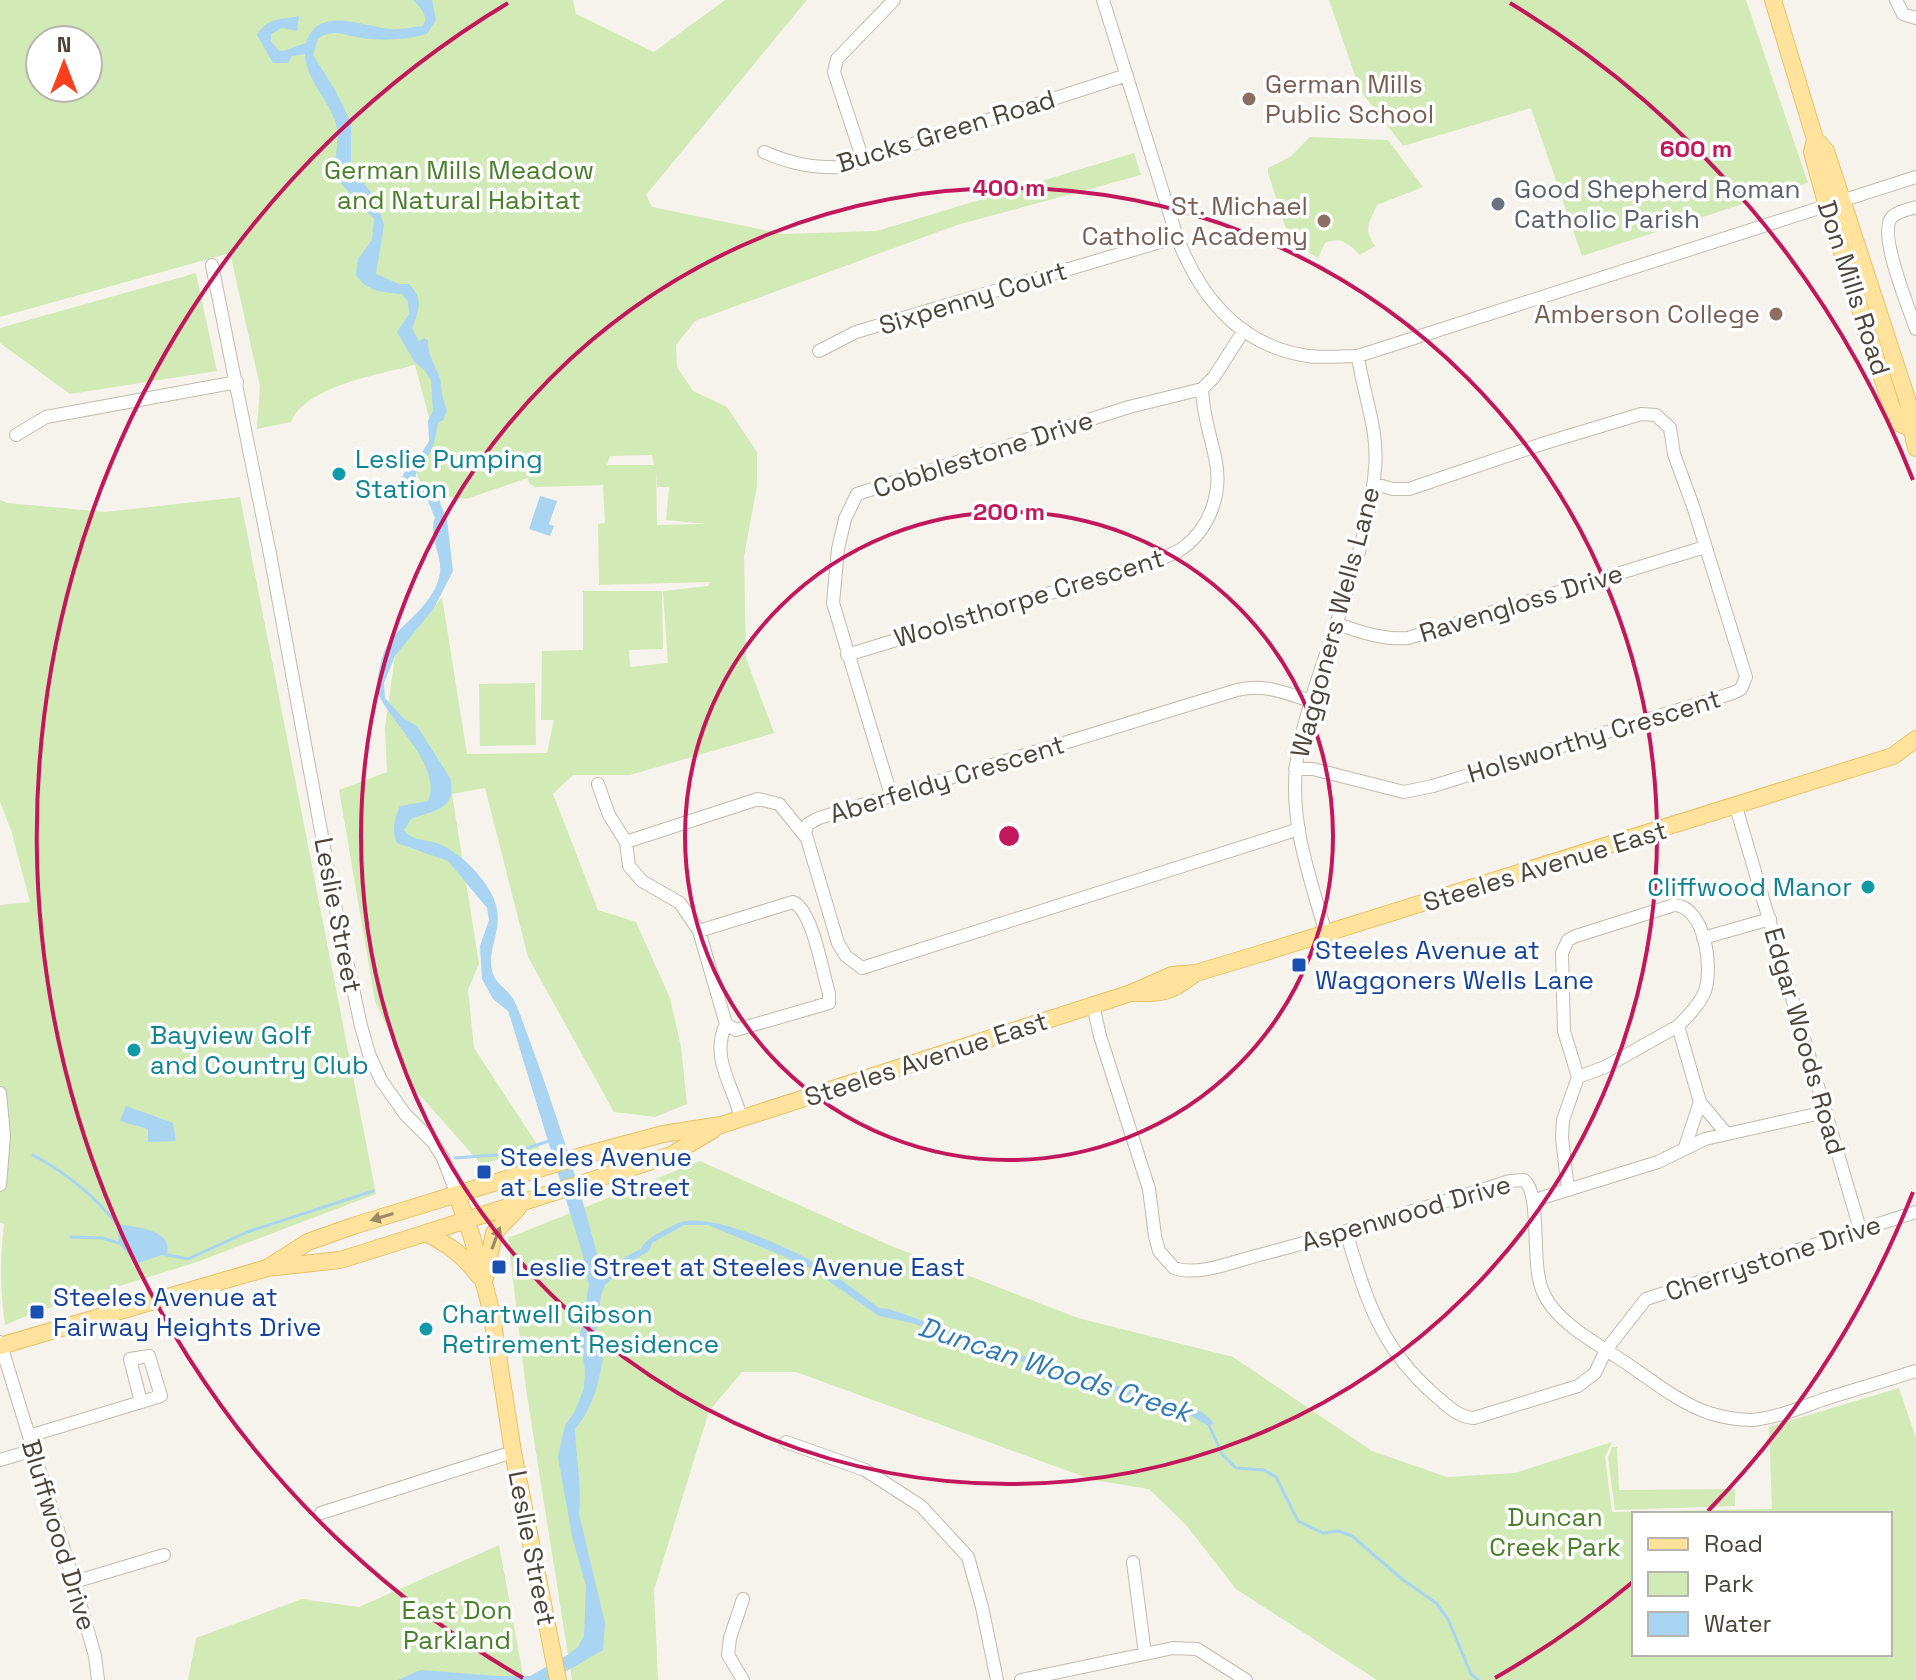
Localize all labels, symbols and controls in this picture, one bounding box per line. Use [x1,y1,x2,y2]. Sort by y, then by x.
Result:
north arrow [24,24,104,104]
text: N [57,30,71,58]
place label: German Mills Public School [1265,67,1434,131]
street label: Bucks Green Road [833,82,1059,180]
marker: German Mills Public School [1240,90,1258,108]
text: 600 m [1660,133,1732,164]
park label: German Mills Meadow and Natural Habitat [324,153,594,217]
text: 400 m [973,172,1045,203]
place label: Good Shepherd Roman Catholic Parish [1514,172,1801,236]
place label: St. Michael Catholic Academy [1082,189,1308,253]
marker: Good Shepherd Roman Catholic Parish [1489,195,1507,213]
street label: Don Mills Road [1810,196,1898,380]
marker: St. Michael Catholic Academy [1315,212,1333,230]
street label: Sixpenny Court [875,253,1071,343]
place label: Amberson College [1534,297,1760,331]
marker: Amberson College [1767,305,1785,323]
street label: Cobblestone Drive [869,402,1097,506]
place label: Leslie Pumping Station [355,442,543,506]
marker: Leslie Pumping Station [330,465,348,483]
street label: Waggoners Wells Lane [1282,483,1388,761]
text: 200 m [973,496,1045,527]
street label: Woolsthorpe Crescent [890,541,1168,655]
street label: Ravengloss Drive [1415,556,1627,650]
street label: Holsworthy Crescent [1463,681,1725,791]
street label: Aberfeldy Crescent [825,727,1069,831]
street label: Steeles Avenue East [1419,813,1671,919]
centre of rings [995,822,1023,850]
street label: Leslie Street [306,834,370,996]
place label: Cliffwood Manor [1647,870,1852,904]
marker: Cliffwood Manor [1859,878,1877,896]
street label: Edgar Woods Road [1756,923,1854,1159]
place label: Steeles Avenue at Waggoners Wells Lane [1315,933,1594,997]
marker: Steeles Avenue at Waggoners Wells Lane [1290,956,1308,974]
street label: Steeles Avenue East [800,1004,1052,1114]
place label: Bayview Golf and Country Club [150,1018,369,1082]
marker: Bayview Golf and Country Club [125,1041,143,1059]
place label: Steeles Avenue at Leslie Street [500,1140,692,1204]
marker: Steeles Avenue at Leslie Street [475,1163,493,1181]
street label: Aspenwood Drive [1297,1167,1515,1259]
street label: Cherrystone Drive [1661,1207,1885,1309]
one-way arrow [370,1211,394,1224]
one-way arrow [490,1226,502,1250]
place label: Leslie Street at Steeles Avenue East [515,1250,965,1284]
marker: Leslie Street at Steeles Avenue East [490,1258,508,1276]
place label: Steeles Avenue at Fairway Heights Drive [53,1280,322,1344]
place label: Chartwell Gibson Retirement Residence [442,1297,719,1361]
marker: Steeles Avenue at Fairway Heights Drive [28,1303,46,1321]
water label: Duncan Woods Creek [914,1308,1199,1431]
marker: Chartwell Gibson Retirement Residence [417,1320,435,1338]
street label: Bluffwood Drive [14,1435,104,1635]
street label: Leslie Street [500,1467,564,1629]
park label: Duncan Creek Park [1489,1500,1621,1564]
legend [1632,1512,1892,1656]
text: Road [1704,1528,1763,1559]
text: Park [1704,1568,1754,1599]
park label: East Don Parkland [402,1593,512,1657]
text: Water [1704,1608,1772,1639]

